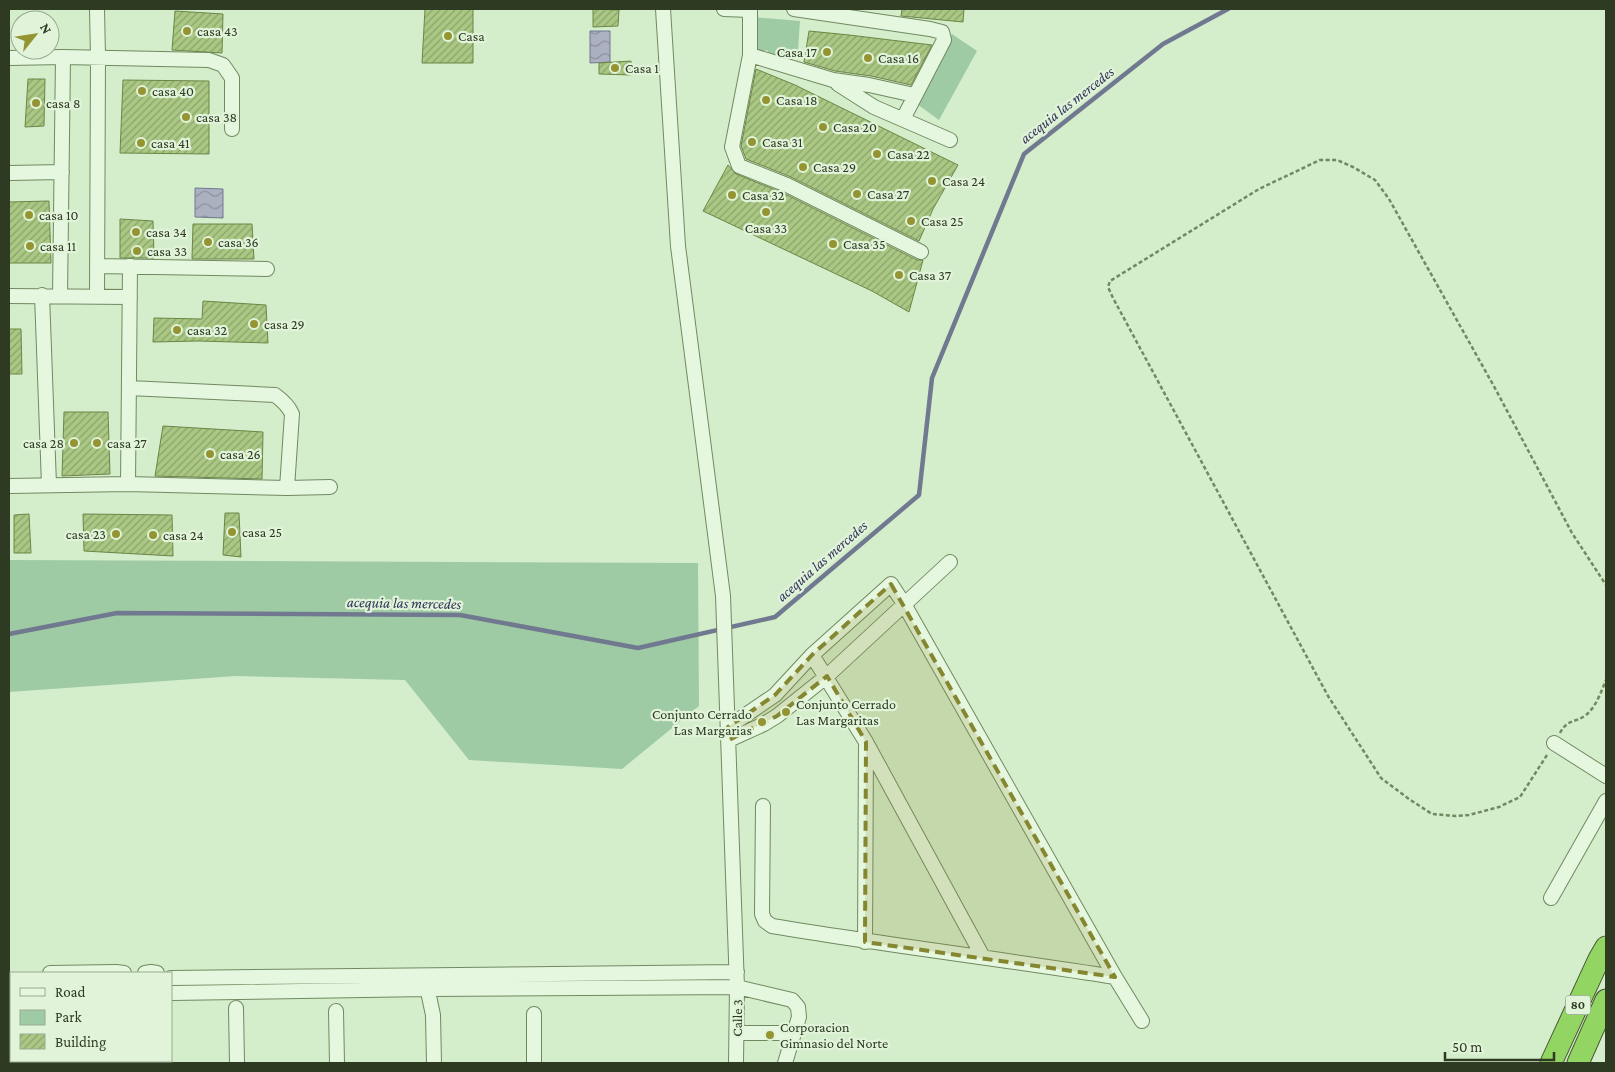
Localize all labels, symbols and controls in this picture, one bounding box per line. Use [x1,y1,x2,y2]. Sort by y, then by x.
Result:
north arrow [10,10,60,60]
text: N [37,20,56,37]
place label: casa 43 [197,23,238,39]
marker: casa 43 [181,25,193,37]
place label: Casa [458,28,485,44]
marker: Casa [442,30,454,42]
place label: Casa 17 [777,44,818,60]
marker: Casa 17 [821,46,833,58]
place label: Casa 16 [878,50,919,66]
marker: Casa 16 [862,52,874,64]
place label: Casa 1 [625,60,659,76]
marker: Casa 1 [609,62,621,74]
water label: acequia las mercedes [1017,63,1118,147]
place label: casa 40 [152,83,194,99]
marker: casa 40 [136,85,148,97]
place label: Casa 18 [776,92,817,108]
marker: Casa 18 [760,94,772,106]
place label: casa 8 [46,95,80,111]
marker: casa 8 [30,97,42,109]
place label: casa 38 [196,109,237,125]
marker: casa 38 [180,111,192,123]
place label: Casa 20 [833,119,877,135]
marker: Casa 20 [817,121,829,133]
place label: Casa 31 [762,134,803,150]
place label: casa 41 [151,135,190,151]
marker: Casa 31 [746,136,758,148]
marker: casa 41 [135,137,147,149]
place label: Casa 22 [887,146,930,162]
marker: Casa 22 [871,148,883,160]
place label: Casa 29 [813,159,856,175]
marker: Casa 29 [797,161,809,173]
place label: Casa 24 [942,173,985,189]
marker: Casa 24 [926,175,938,187]
place label: Casa 27 [867,186,910,202]
place label: Casa 32 [742,187,785,203]
marker: Casa 27 [851,188,863,200]
marker: Casa 32 [726,189,738,201]
marker: Casa 33 [760,206,772,218]
place label: casa 10 [39,207,79,223]
marker: casa 10 [23,209,35,221]
place label: Casa 25 [921,213,964,229]
marker: Casa 25 [905,215,917,227]
place label: Casa 33 [745,220,787,236]
place label: casa 34 [146,224,187,240]
marker: casa 34 [130,226,142,238]
place label: casa 36 [218,234,259,250]
marker: casa 36 [202,236,214,248]
place label: Casa 35 [843,236,886,252]
place label: casa 11 [40,238,77,254]
marker: Casa 35 [827,238,839,250]
marker: casa 11 [24,240,36,252]
place label: casa 33 [147,243,187,259]
marker: casa 33 [131,245,143,257]
place label: Casa 37 [909,267,952,283]
marker: Casa 37 [893,269,905,281]
place label: casa 29 [264,316,305,332]
marker: casa 29 [248,318,260,330]
place label: casa 32 [187,322,227,338]
marker: casa 32 [171,324,183,336]
place label: casa 28 [23,435,64,451]
place label: casa 27 [107,435,147,451]
marker: casa 28 [68,437,80,449]
marker: casa 27 [91,437,103,449]
place label: casa 26 [220,446,261,462]
marker: casa 26 [204,448,216,460]
water label: acequia las mercedes [774,517,871,605]
place label: casa 25 [242,524,282,540]
place label: casa 23 [66,526,106,542]
marker: casa 25 [226,526,238,538]
place label: casa 24 [163,527,204,543]
marker: casa 23 [110,528,122,540]
marker: casa 24 [147,529,159,541]
water label: acequia las mercedes [347,594,462,613]
place label: Conjunto Cerrado Las Margaritas [796,696,896,728]
place label: Conjunto Cerrado Las Margarias [652,706,752,738]
marker: Conjunto Cerrado Las Margaritas [780,706,792,718]
marker: Conjunto Cerrado Las Margarias [756,716,768,728]
legend [10,972,172,1062]
text: Road [55,984,86,1000]
road number: 80 [1566,996,1590,1014]
street label: Calle 3 [729,999,745,1037]
text: Park [55,1009,82,1025]
place label: Corporacion Gimnasio del Norte [780,1019,888,1051]
marker: Corporacion Gimnasio del Norte [764,1029,776,1041]
scale bar [1445,1030,1554,1062]
text: Building [55,1034,106,1051]
text: 50 m [1452,1039,1482,1055]

